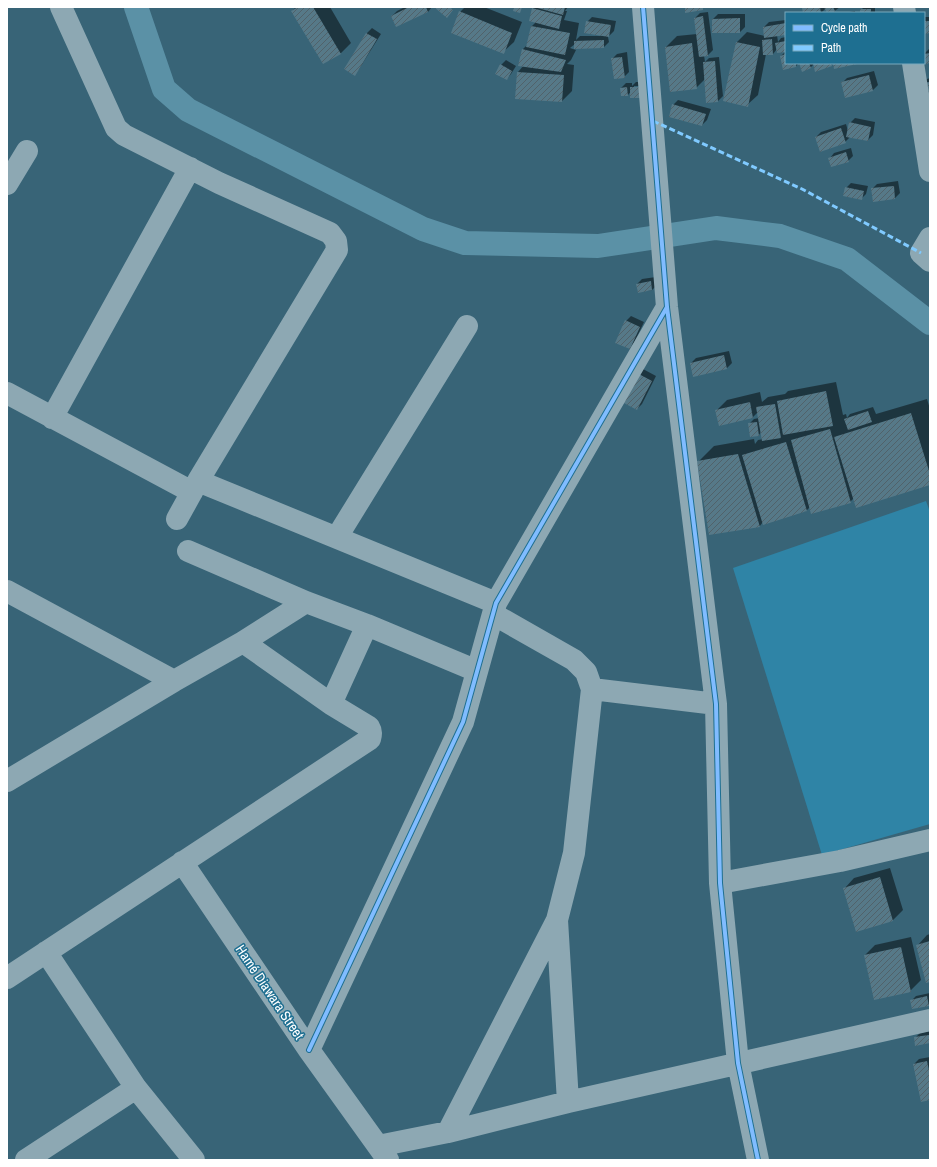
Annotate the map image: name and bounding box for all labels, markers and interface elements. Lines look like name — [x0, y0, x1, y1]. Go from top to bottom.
legend — [785, 12, 925, 64]
text: Cycle path — [821, 20, 868, 36]
text: Path — [821, 40, 841, 56]
street label: Hamé Diawara Street — [232, 941, 308, 1043]

